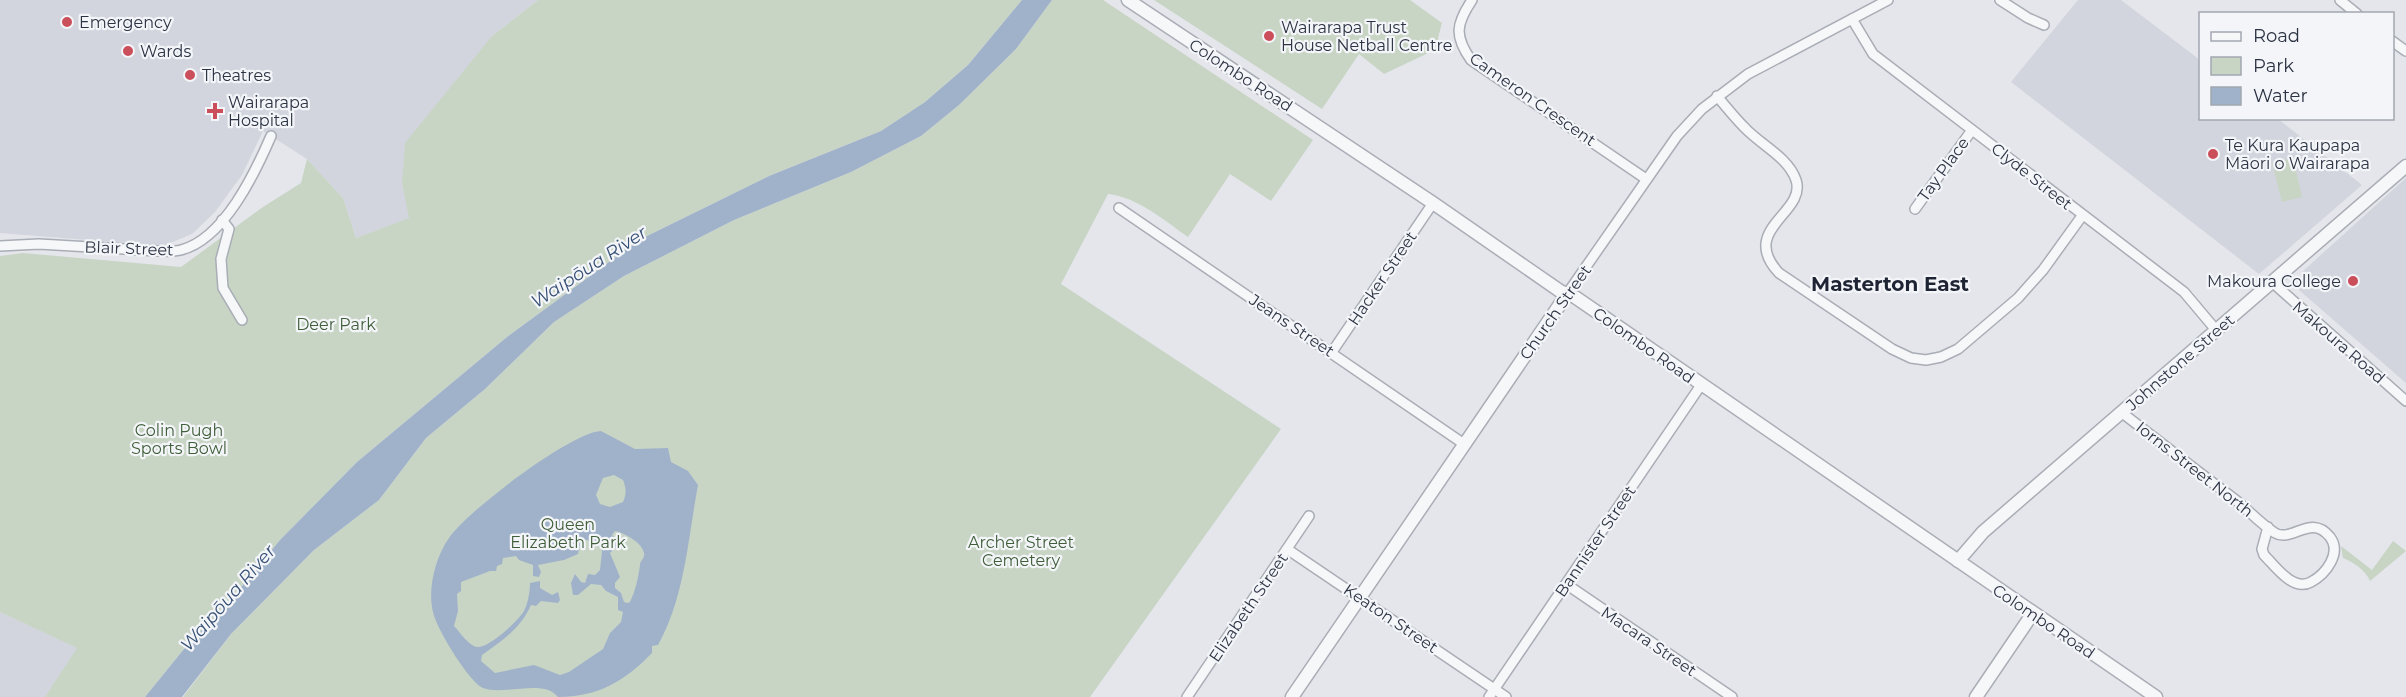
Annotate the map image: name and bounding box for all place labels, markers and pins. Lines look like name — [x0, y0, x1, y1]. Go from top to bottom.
place label: Emergency — [79, 13, 172, 32]
marker: Emergency — [60, 15, 74, 29]
place label: Wairarapa Trust House Netball Centre — [1281, 18, 1453, 55]
marker: Wairarapa Trust House Netball Centre — [1262, 29, 1276, 43]
place label: Wards — [140, 42, 191, 61]
marker: Wards — [121, 44, 135, 58]
place label: Theatres — [202, 66, 271, 85]
marker: Theatres — [183, 68, 197, 82]
place label: Wairarapa Hospital — [228, 93, 309, 130]
marker: Wairarapa Hospital — [206, 102, 224, 120]
place label: Te Kura Kaupapa Māori o Wairarapa — [2225, 136, 2370, 173]
marker: Te Kura Kaupapa Māori o Wairarapa — [2206, 147, 2220, 161]
place label: Makoura College — [2207, 272, 2341, 291]
marker: Makoura College — [2346, 274, 2360, 288]

